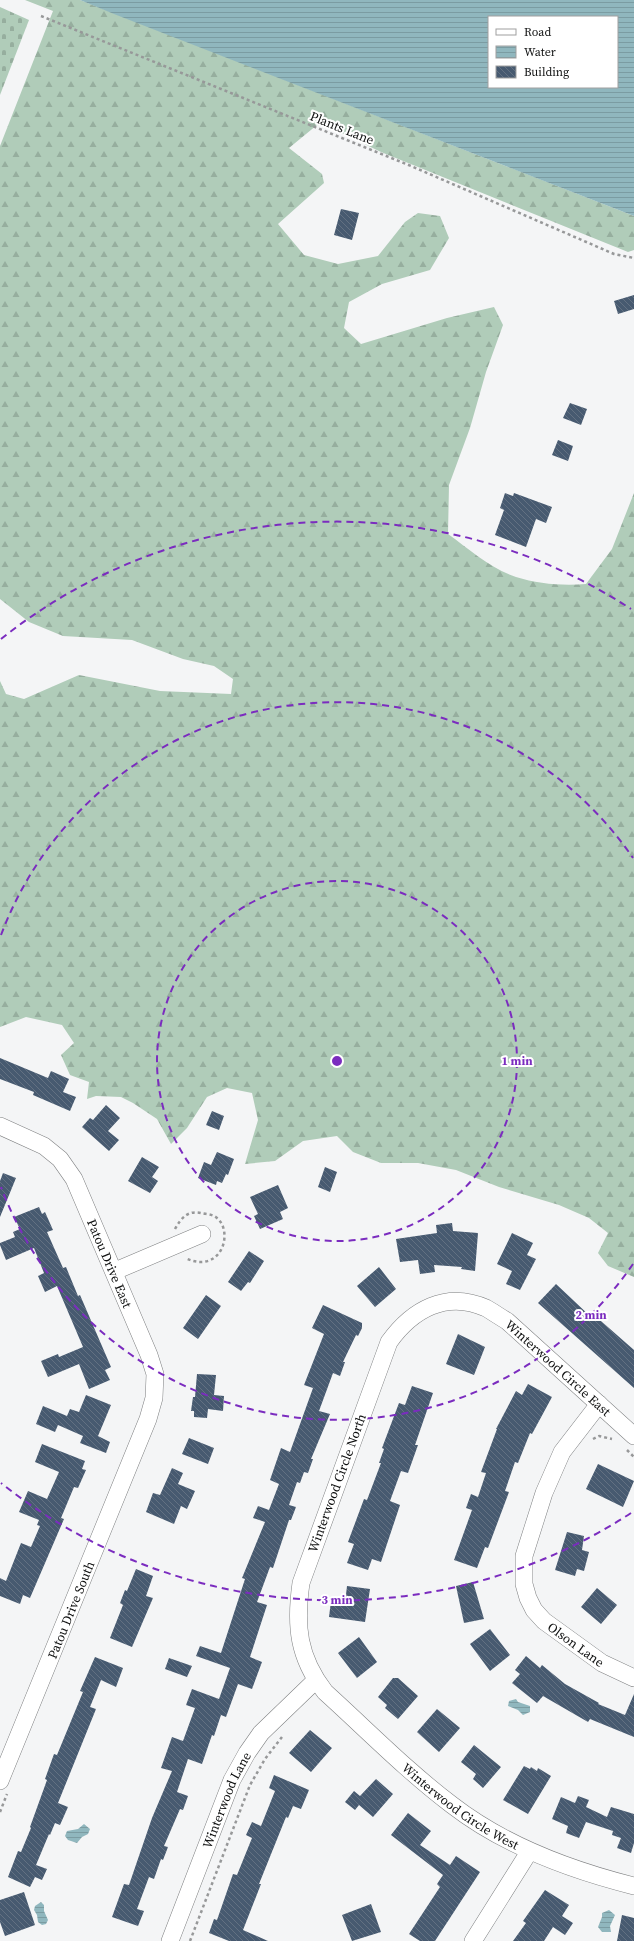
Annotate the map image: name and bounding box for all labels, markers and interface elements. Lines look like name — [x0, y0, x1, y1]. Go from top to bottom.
legend — [488, 16, 618, 88]
text: Road — [524, 24, 551, 40]
text: Water — [524, 44, 556, 60]
text: Building — [524, 64, 569, 80]
street label: Plants Lane — [308, 107, 377, 149]
text: 1 min — [501, 1053, 533, 1069]
centre of rings — [330, 1054, 344, 1068]
street label: Patou Drive East — [83, 1216, 137, 1311]
text: 2 min — [575, 1307, 607, 1323]
street label: Winterwood Circle East — [502, 1316, 615, 1420]
street label: Winterwood Circle North — [304, 1411, 370, 1555]
street label: Patou Drive South — [44, 1559, 98, 1661]
text: 3 min — [321, 1592, 353, 1608]
street label: Olson Lane — [545, 1618, 608, 1671]
street label: Winterwood Lane — [198, 1748, 255, 1851]
street label: Winterwood Circle West — [399, 1759, 523, 1853]

